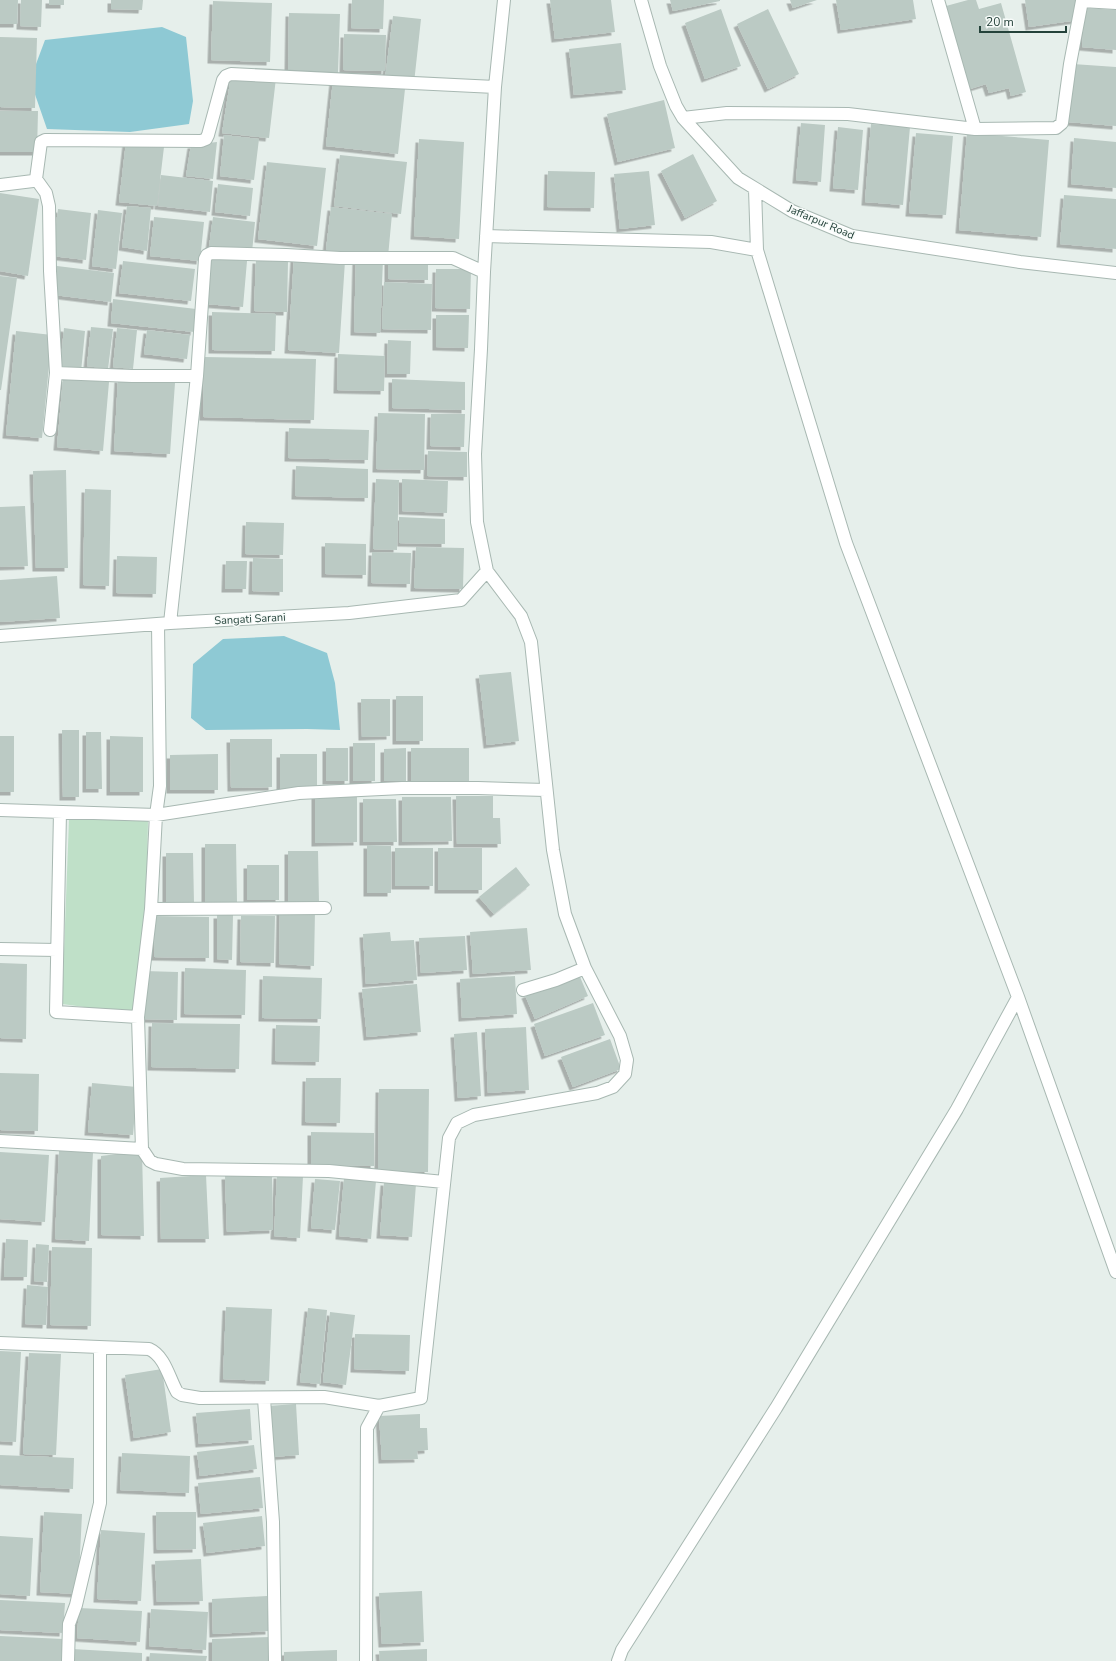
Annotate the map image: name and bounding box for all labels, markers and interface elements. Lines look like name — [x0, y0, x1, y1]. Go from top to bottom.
scale bar — [980, 8, 1066, 34]
text: 20 m — [986, 14, 1014, 30]
street label: Jaffarpur Road — [784, 201, 857, 243]
street label: Sangati Sarani — [214, 610, 286, 628]

